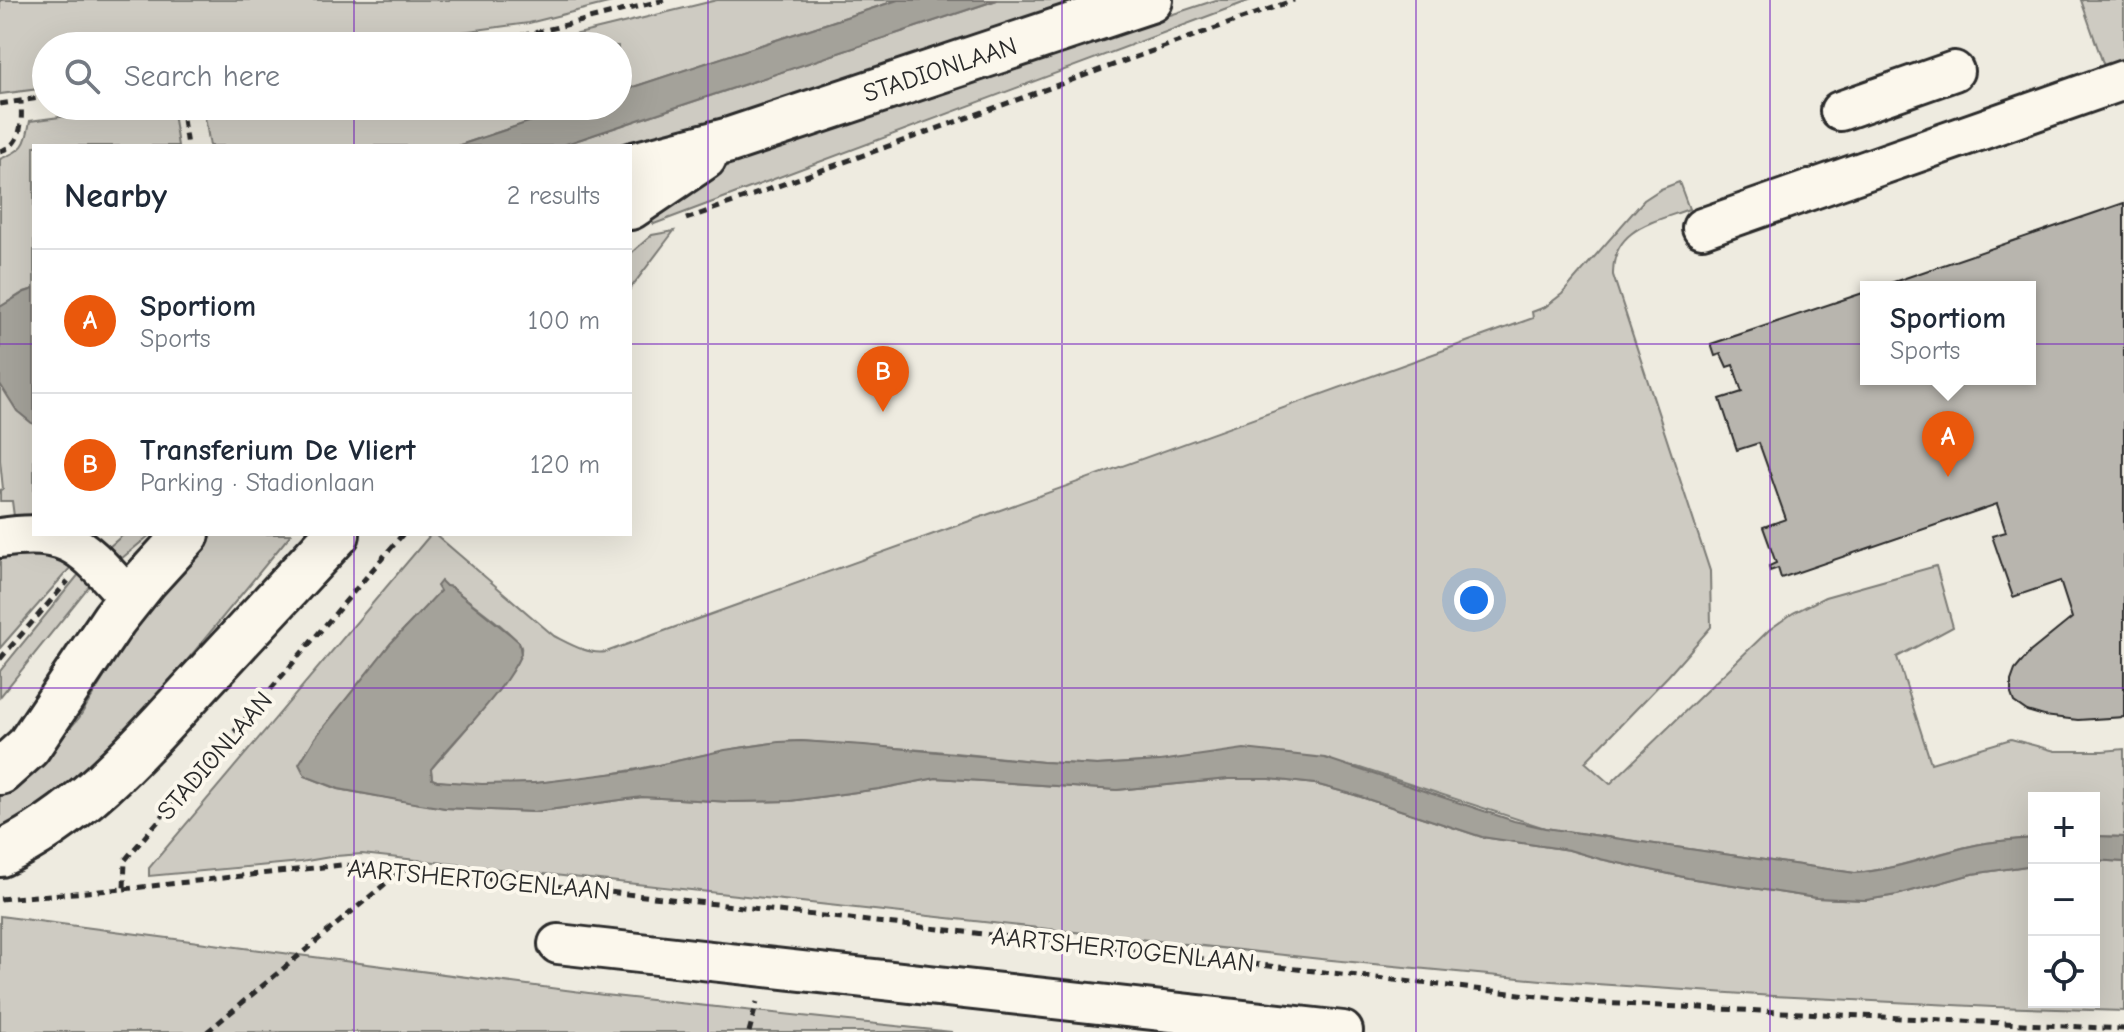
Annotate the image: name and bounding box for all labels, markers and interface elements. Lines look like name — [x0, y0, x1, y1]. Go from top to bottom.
street label: STADIONLAAN — [859, 31, 1021, 109]
search box — [32, 32, 632, 120]
icon: search — [60, 54, 104, 98]
text: Search here — [124, 59, 280, 94]
text: Nearby — [64, 176, 167, 216]
text: 2 results — [507, 181, 600, 211]
popup — [1860, 281, 2036, 385]
text: Sportiom — [140, 289, 256, 324]
text: Sportiom — [1890, 301, 2006, 336]
text: A — [83, 306, 97, 336]
text: 100 m — [528, 306, 600, 336]
text: Sports — [140, 324, 211, 354]
text: Sports — [1890, 336, 1960, 366]
pin: B — [857, 346, 909, 412]
pin: A — [1922, 411, 1974, 477]
text: Transferium De Vliert — [140, 433, 416, 468]
text: B — [82, 450, 98, 480]
text: 120 m — [530, 450, 600, 480]
text: Parking · Stadionlaan — [140, 468, 375, 498]
your location — [1454, 580, 1494, 620]
street label: STADIONLAAN — [151, 686, 279, 826]
map controls — [2028, 792, 2100, 1008]
button: + — [2028, 792, 2100, 864]
street label: AARTSHERTOGENLAAN — [346, 854, 612, 906]
button: − — [2028, 864, 2100, 936]
street label: AARTSHERTOGENLAAN — [990, 921, 1256, 979]
button: locate — [2028, 936, 2100, 1008]

